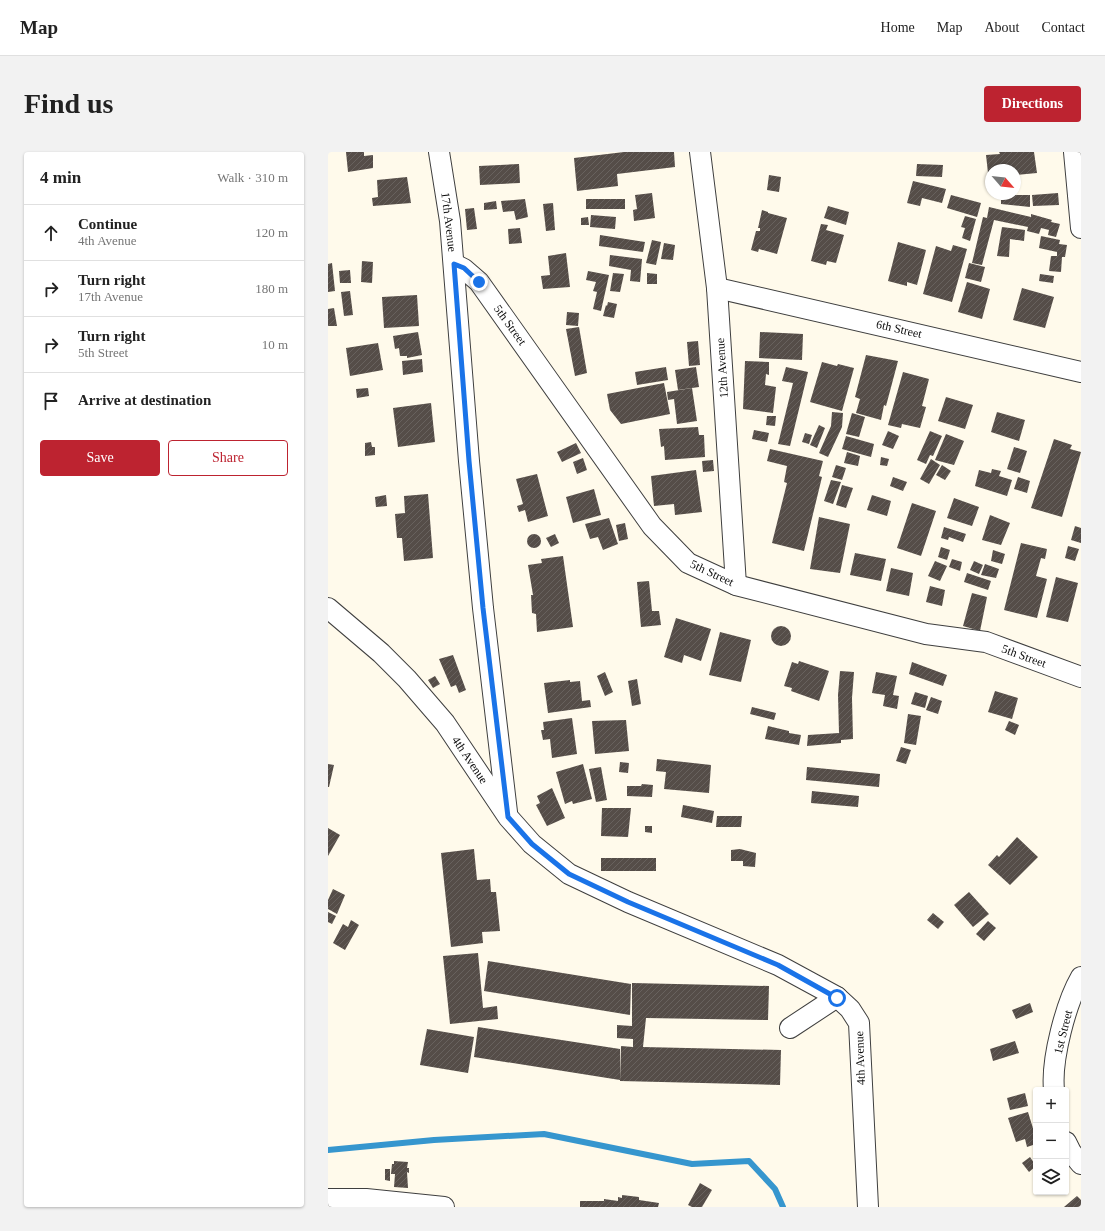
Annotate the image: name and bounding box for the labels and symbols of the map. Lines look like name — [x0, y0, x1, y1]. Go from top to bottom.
north arrow — [985, 164, 1021, 200]
street label: 17th Avenue — [438, 191, 460, 253]
route end — [470, 273, 488, 291]
street label: 5th Street — [491, 302, 530, 348]
street label: 6th Street — [875, 317, 924, 341]
street label: 12th Avenue — [713, 338, 731, 398]
street label: 5th Street — [688, 557, 737, 589]
street label: 5th Street — [1000, 641, 1049, 671]
street label: 4th Avenue — [449, 734, 491, 786]
route start — [828, 989, 846, 1007]
street label: 1st Street — [1051, 1008, 1075, 1056]
street label: 4th Avenue — [852, 1031, 868, 1085]

